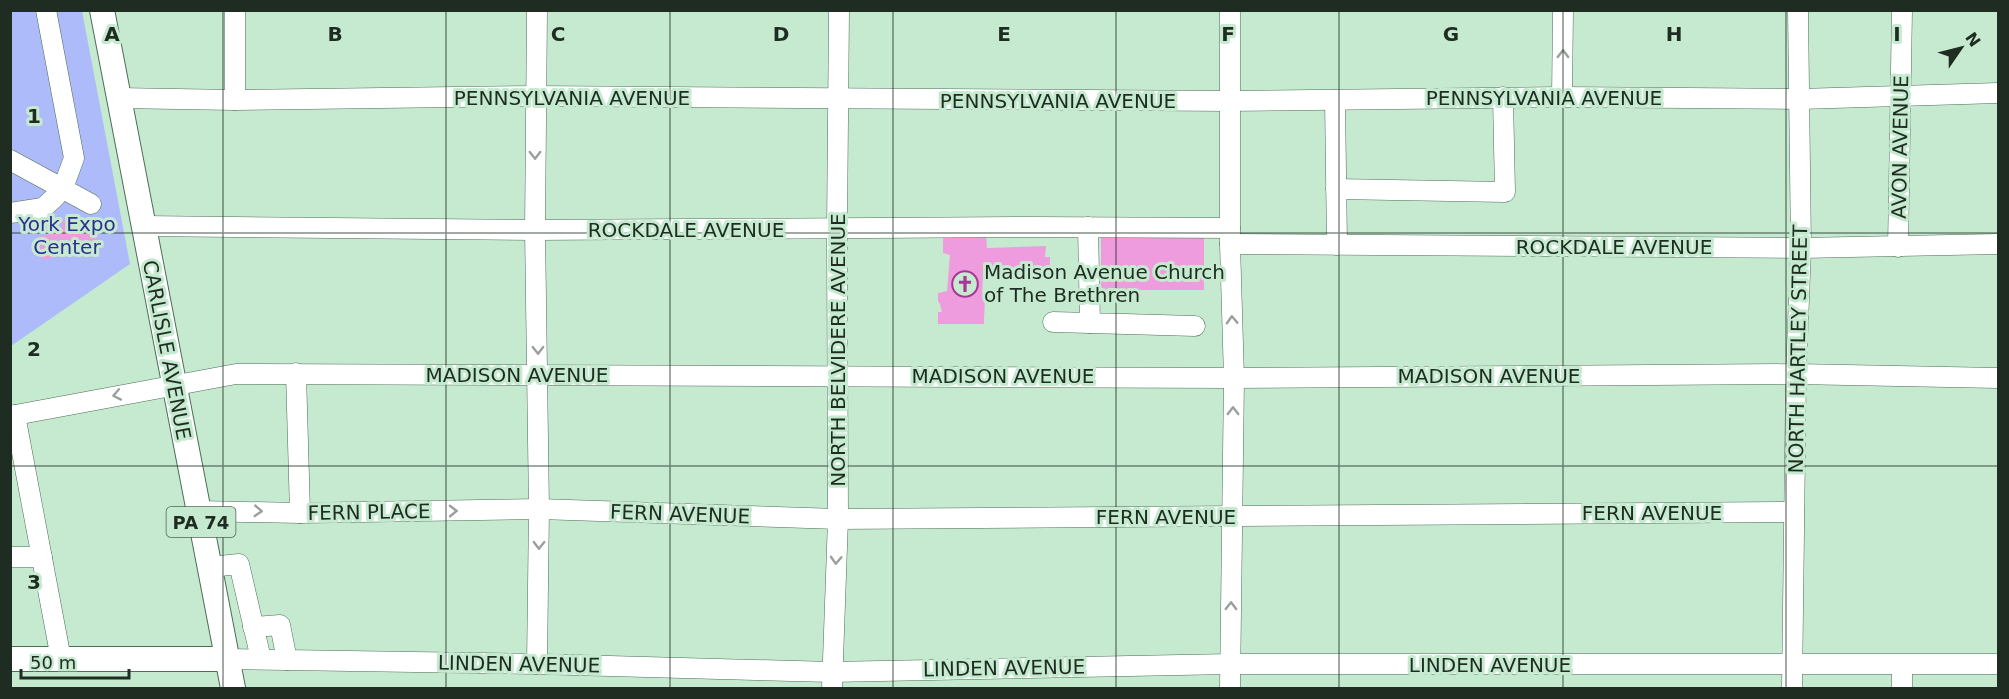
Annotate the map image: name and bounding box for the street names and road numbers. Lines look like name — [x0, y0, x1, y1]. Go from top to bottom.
street label: AVON AVENUE — [1887, 75, 1913, 219]
street label: PENNSYLVANIA AVENUE — [454, 86, 690, 110]
street label: PENNSYLVANIA AVENUE — [1426, 86, 1662, 110]
street label: PENNSYLVANIA AVENUE — [940, 89, 1176, 113]
street label: NORTH BELVIDERE AVENUE — [826, 213, 850, 487]
street label: ROCKDALE AVENUE — [588, 218, 784, 242]
street label: NORTH HARTLEY STREET — [1784, 224, 1812, 474]
street label: ROCKDALE AVENUE — [1516, 235, 1712, 259]
street label: CARLISLE AVENUE — [138, 258, 196, 442]
street label: MADISON AVENUE — [426, 363, 608, 387]
street label: MADISON AVENUE — [912, 364, 1094, 388]
street label: MADISON AVENUE — [1398, 364, 1580, 388]
street label: FERN PLACE — [307, 499, 431, 525]
street label: FERN AVENUE — [609, 500, 751, 528]
street label: FERN AVENUE — [1582, 501, 1722, 525]
street label: FERN AVENUE — [1096, 505, 1236, 529]
road number: PA 74 — [166, 507, 236, 537]
street label: LINDEN AVENUE — [438, 651, 600, 677]
street label: LINDEN AVENUE — [1409, 653, 1571, 677]
street label: LINDEN AVENUE — [923, 655, 1085, 681]

